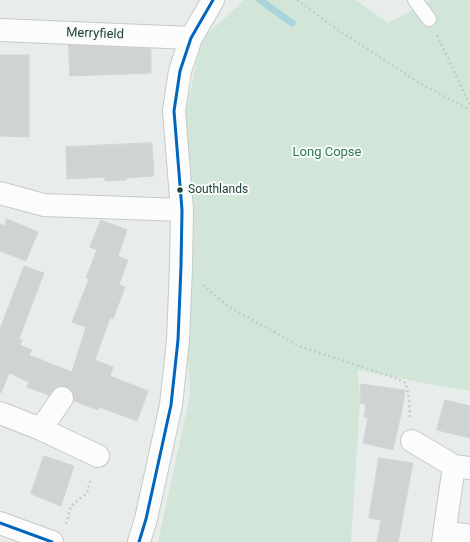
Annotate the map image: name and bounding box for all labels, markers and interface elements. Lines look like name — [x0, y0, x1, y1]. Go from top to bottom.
street label: Merryfield — [66, 25, 124, 43]
park label: Long Copse — [293, 145, 361, 161]
place label: Southlands — [188, 183, 248, 197]
marker: Southlands — [175, 185, 185, 195]

